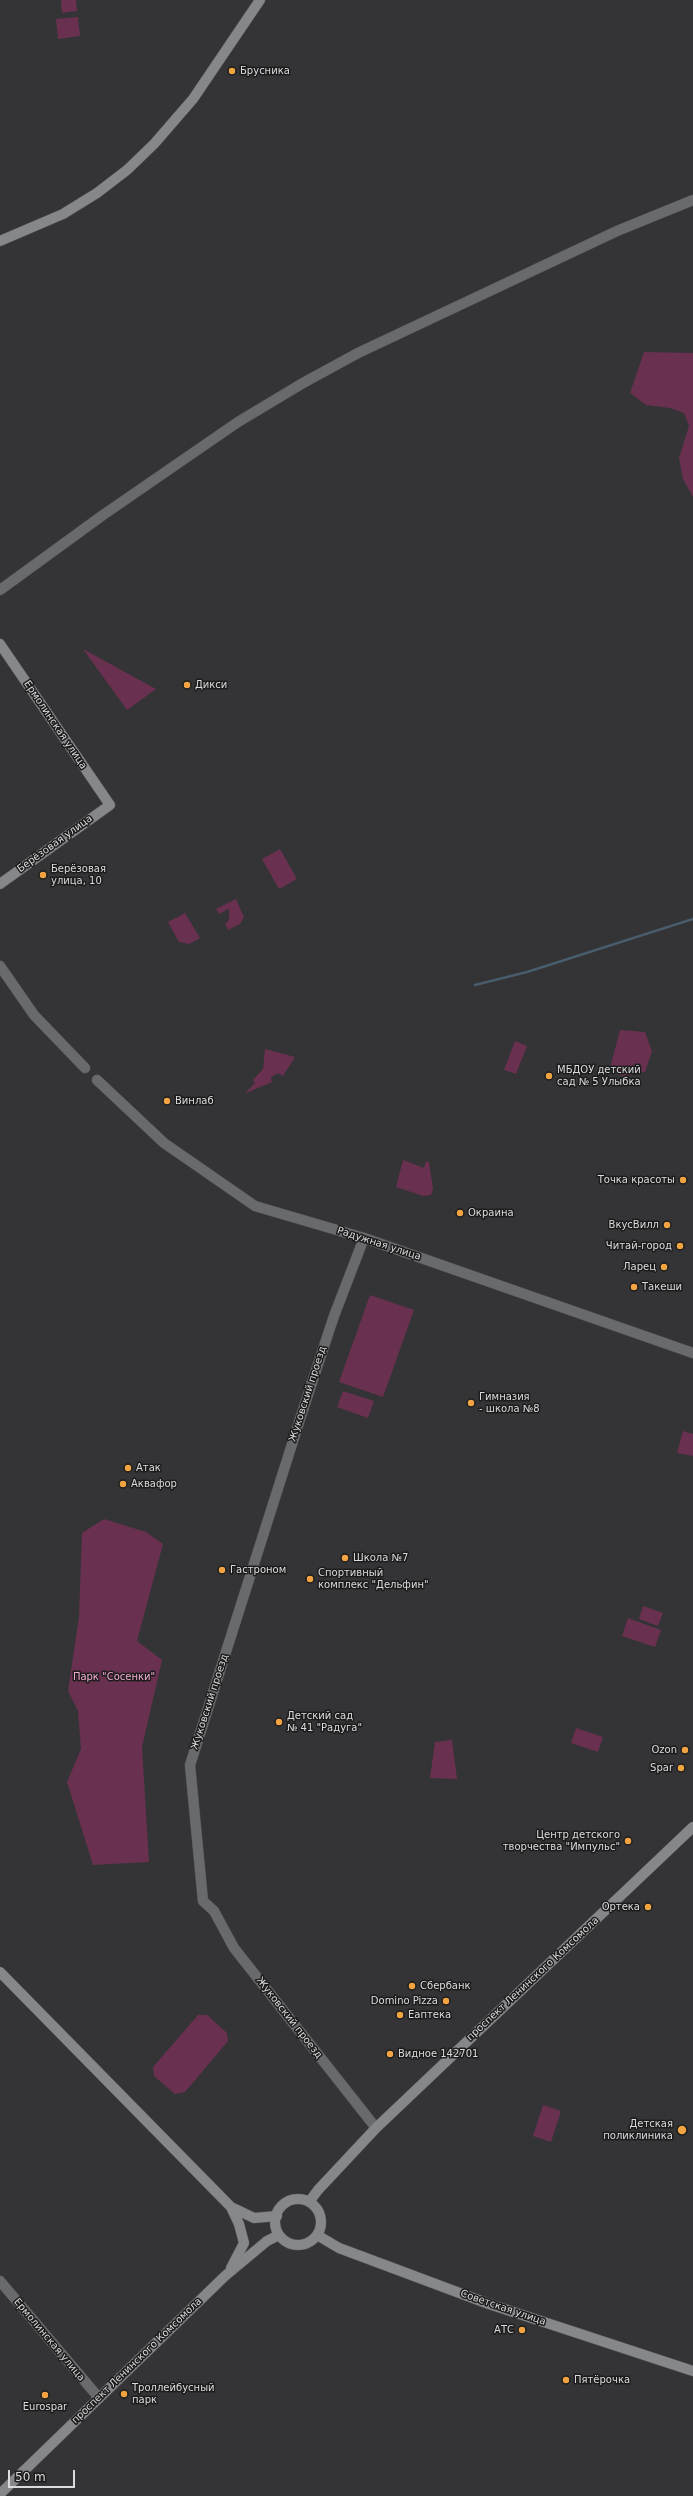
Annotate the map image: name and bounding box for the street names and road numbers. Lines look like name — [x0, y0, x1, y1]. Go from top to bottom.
street label: Ермолинская улица — [21, 678, 89, 772]
street label: Берёзовая улица — [15, 813, 95, 875]
street label: Радужная улица — [335, 1225, 423, 1263]
street label: Жуковский проезд — [287, 1345, 329, 1443]
street label: Жуковский проезд — [189, 1653, 231, 1751]
street label: проспект Ленинского Комсомола — [464, 1915, 602, 2043]
street label: Жуковский проезд — [254, 1975, 324, 2061]
street label: Советская улица — [459, 2288, 547, 2328]
street label: проспект Ленинского Комсомола — [69, 2295, 205, 2427]
street label: Ермолинская улица — [11, 2296, 87, 2384]

